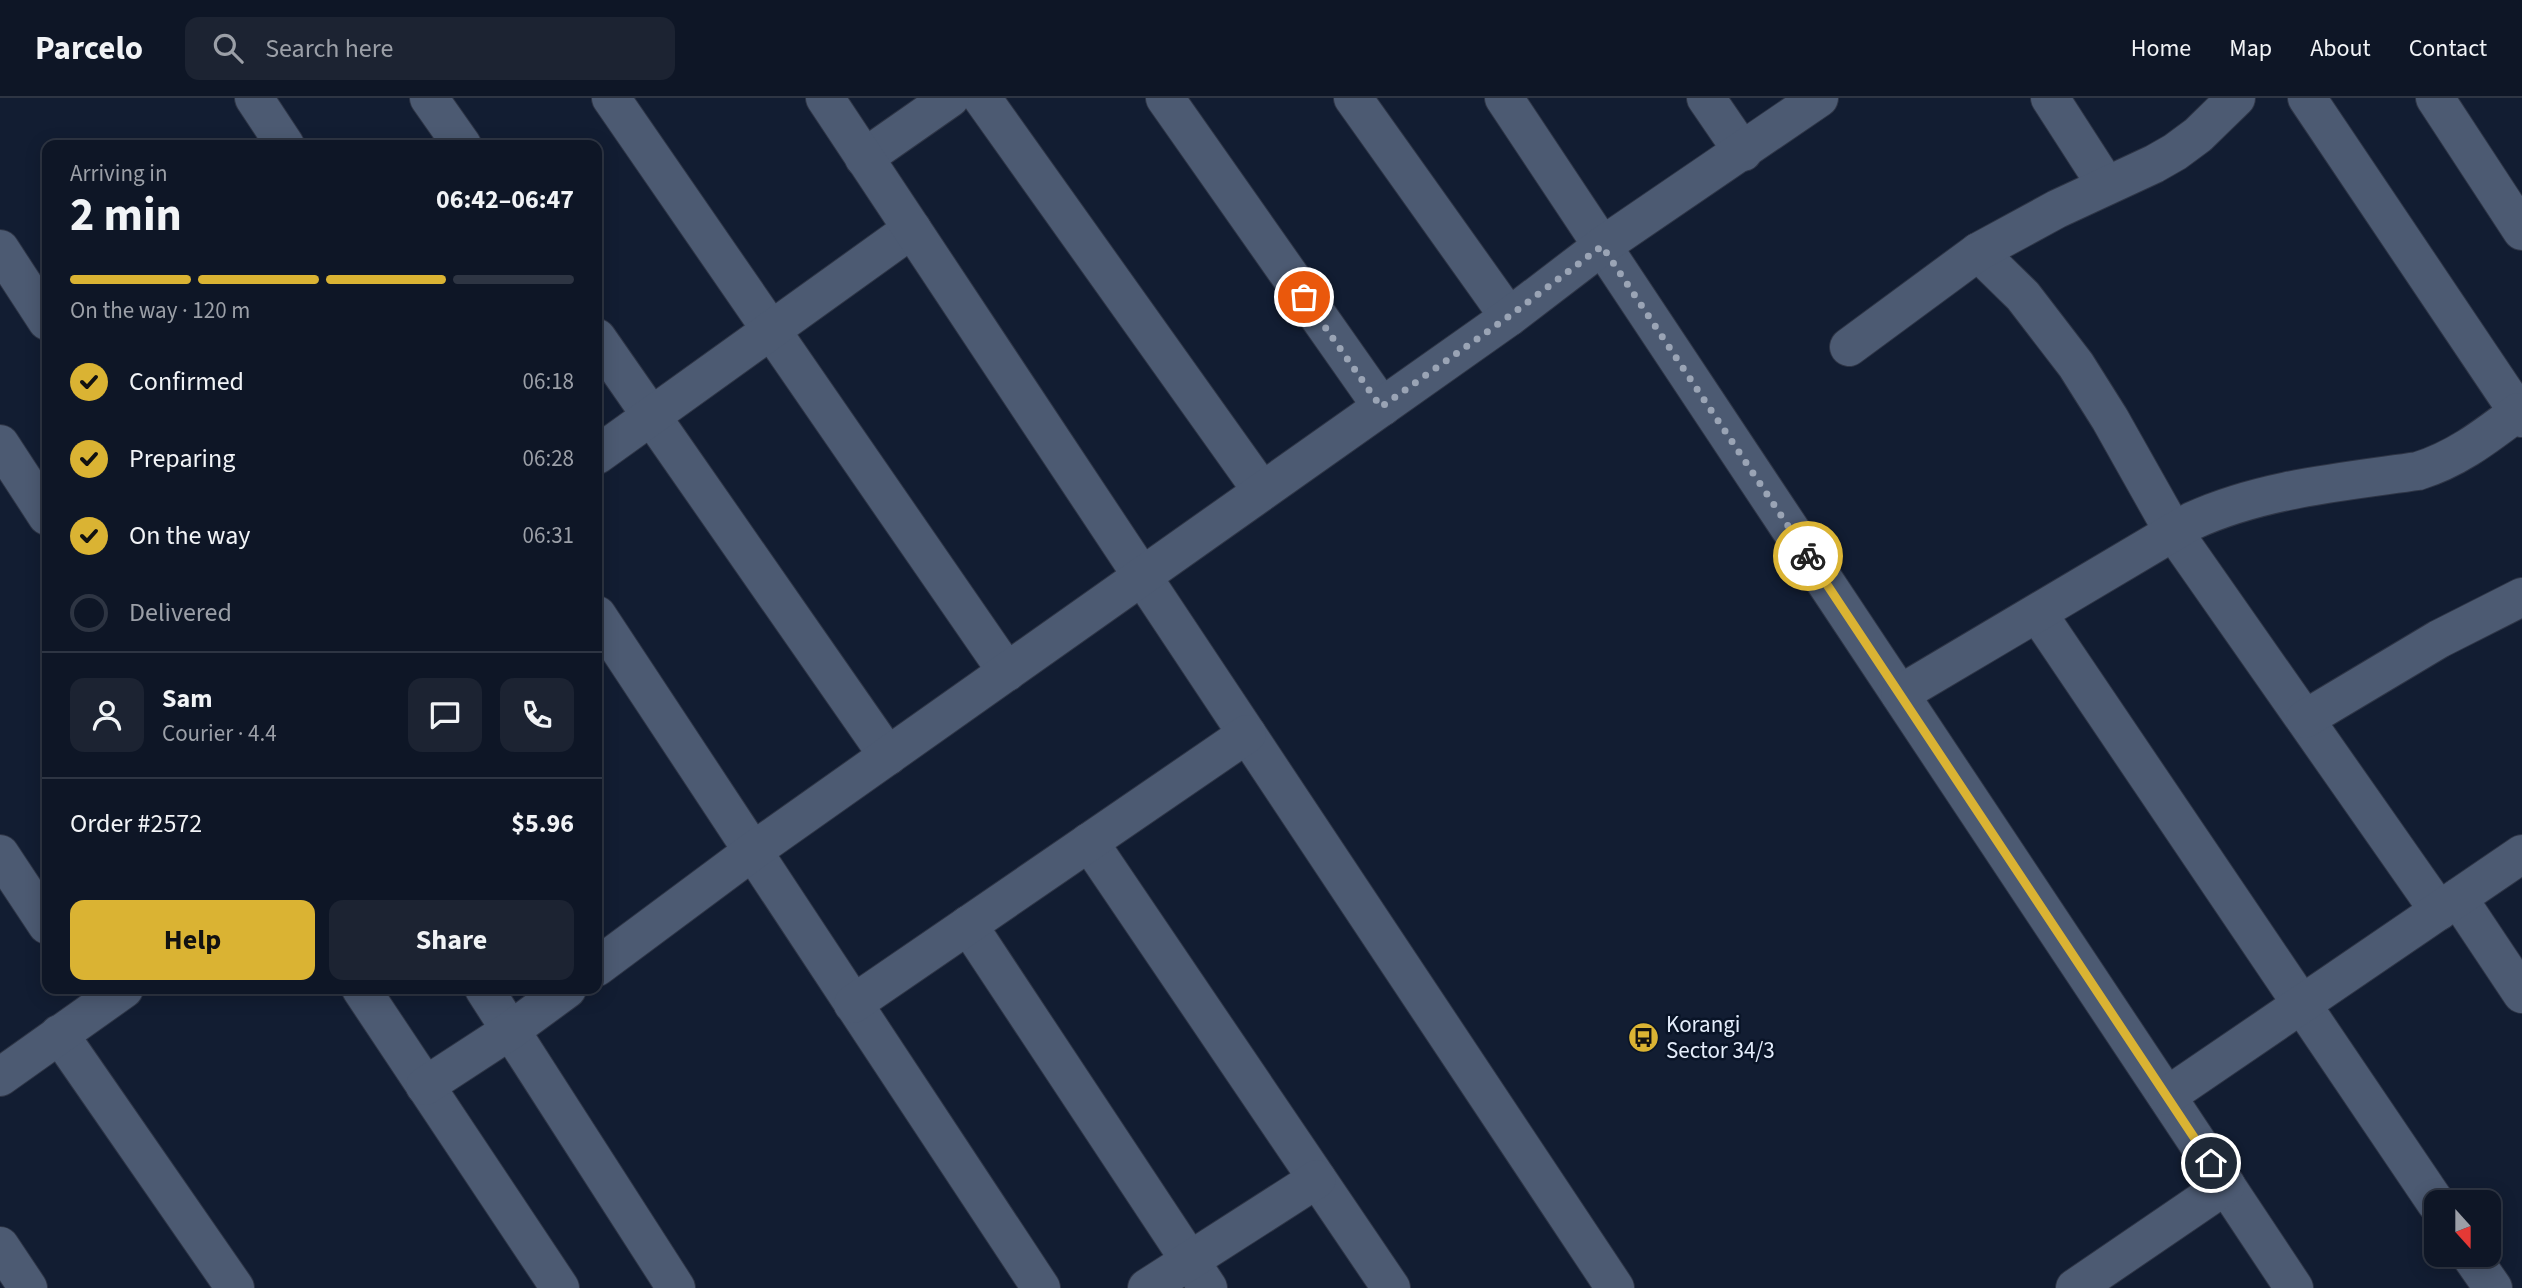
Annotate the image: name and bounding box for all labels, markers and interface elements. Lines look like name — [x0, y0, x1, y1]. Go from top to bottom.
search box — [185, 17, 675, 80]
text: Parcelo — [35, 25, 143, 72]
icon: search — [209, 29, 247, 67]
text: Search here — [265, 30, 393, 67]
text: Home — [2131, 31, 2191, 66]
text: Map — [2229, 31, 2272, 66]
text: About — [2310, 31, 2371, 66]
text: Contact — [2409, 31, 2487, 66]
text: Arriving in — [70, 157, 168, 190]
text: 06:42–06:47 — [436, 181, 574, 218]
text: 2 min — [70, 183, 182, 248]
pin — [1274, 267, 1334, 327]
icon: bag — [1285, 278, 1323, 316]
text: On the way · 120 m — [70, 294, 250, 327]
icon: check — [70, 363, 108, 401]
text: Confirmed — [129, 363, 244, 400]
text: 06:18 — [523, 365, 574, 398]
icon: check — [70, 440, 108, 478]
text: Preparing — [129, 440, 235, 477]
text: 06:28 — [523, 442, 574, 475]
icon: check — [70, 517, 108, 555]
text: On the way — [129, 517, 250, 554]
text: 06:31 — [523, 519, 574, 552]
courier — [1773, 521, 1843, 591]
icon: bike — [1789, 537, 1827, 575]
text: Delivered — [129, 594, 232, 631]
button: person — [70, 678, 144, 752]
button: chat — [408, 678, 482, 752]
button: phone — [500, 678, 574, 752]
text: Sam — [162, 680, 212, 717]
text: Courier · 4.4 — [162, 717, 277, 750]
text: Order #2572 — [70, 805, 202, 842]
text: $5.96 — [511, 805, 574, 842]
button: Help — [70, 900, 315, 980]
button: Share — [329, 900, 574, 980]
place label: Korangi Sector 34/3 — [1666, 1008, 1775, 1067]
bus stop icon: Korangi Sector 34/3 — [1626, 1020, 1660, 1054]
pin — [2181, 1133, 2241, 1193]
icon: home — [2192, 1144, 2230, 1182]
north arrow — [2424, 1190, 2501, 1267]
map controls — [2424, 1190, 2501, 1267]

